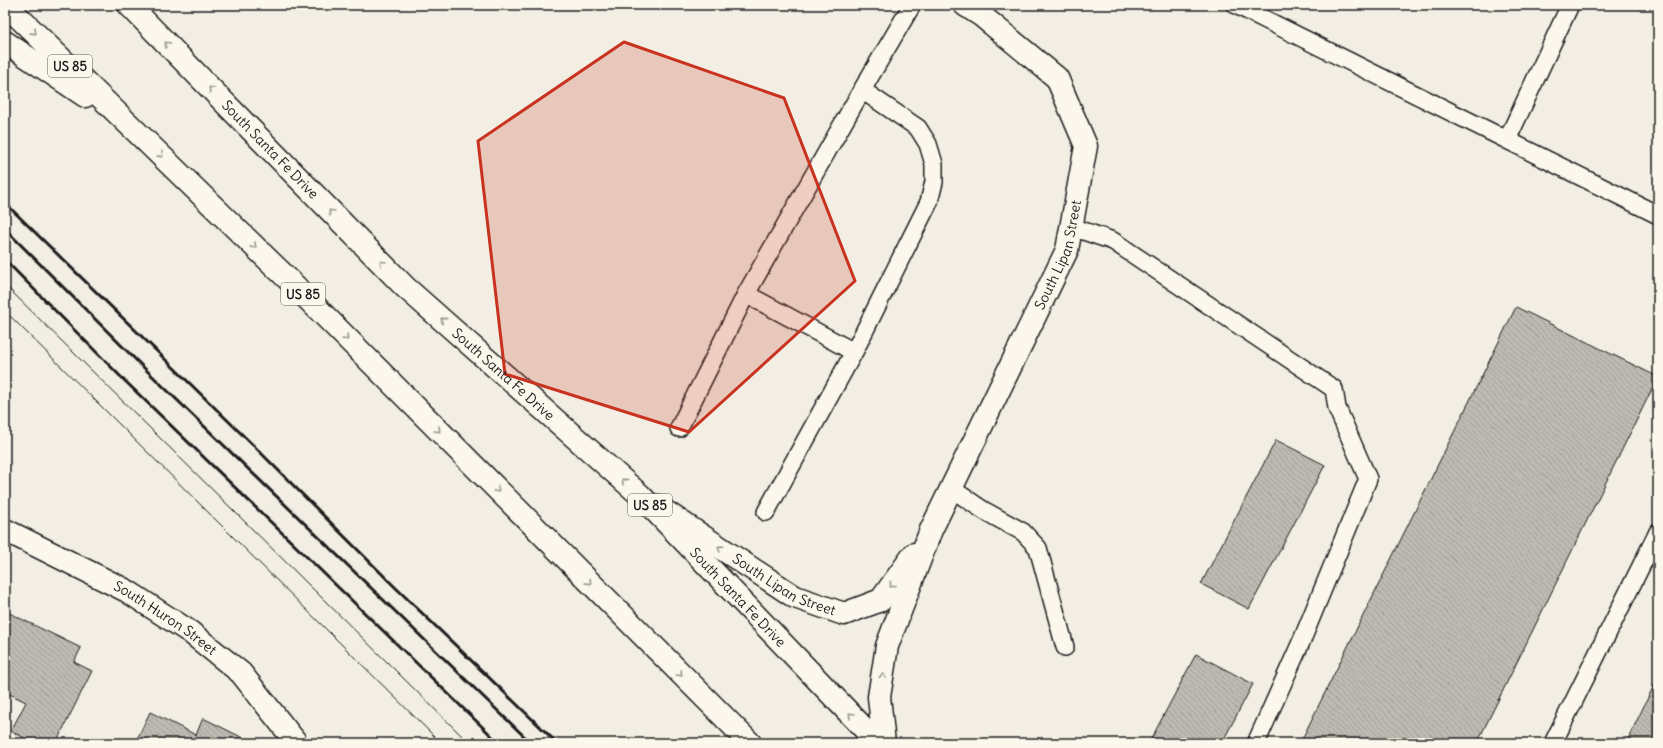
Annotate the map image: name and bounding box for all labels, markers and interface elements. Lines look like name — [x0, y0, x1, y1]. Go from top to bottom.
one-way arrow — [29, 27, 37, 35]
one-way arrow — [165, 41, 172, 49]
road number: US 85 — [48, 55, 92, 77]
one-way arrow — [208, 86, 216, 94]
street label: South Santa Fe Drive — [218, 96, 323, 202]
one-way arrow — [156, 150, 164, 158]
street label: South Lipan Street — [1030, 198, 1085, 312]
one-way arrow — [328, 209, 336, 217]
one-way arrow — [249, 241, 257, 249]
one-way arrow — [379, 260, 387, 268]
road number: US 85 — [281, 283, 325, 305]
one-way arrow — [440, 318, 447, 325]
street label: South Santa Fe Drive — [448, 324, 558, 424]
one-way arrow — [341, 333, 349, 341]
one-way arrow — [433, 425, 441, 433]
one-way arrow — [621, 478, 629, 485]
one-way arrow — [492, 485, 500, 493]
road number: US 85 — [628, 494, 672, 516]
street label: South Santa Fe Drive — [686, 544, 790, 651]
one-way arrow — [718, 546, 725, 553]
street label: South Lipan Street — [729, 549, 838, 620]
street label: South Huron Street — [111, 577, 221, 659]
one-way arrow — [584, 577, 592, 585]
one-way arrow — [890, 580, 897, 587]
one-way arrow — [676, 669, 683, 677]
one-way arrow — [878, 673, 887, 680]
one-way arrow — [848, 712, 856, 720]

